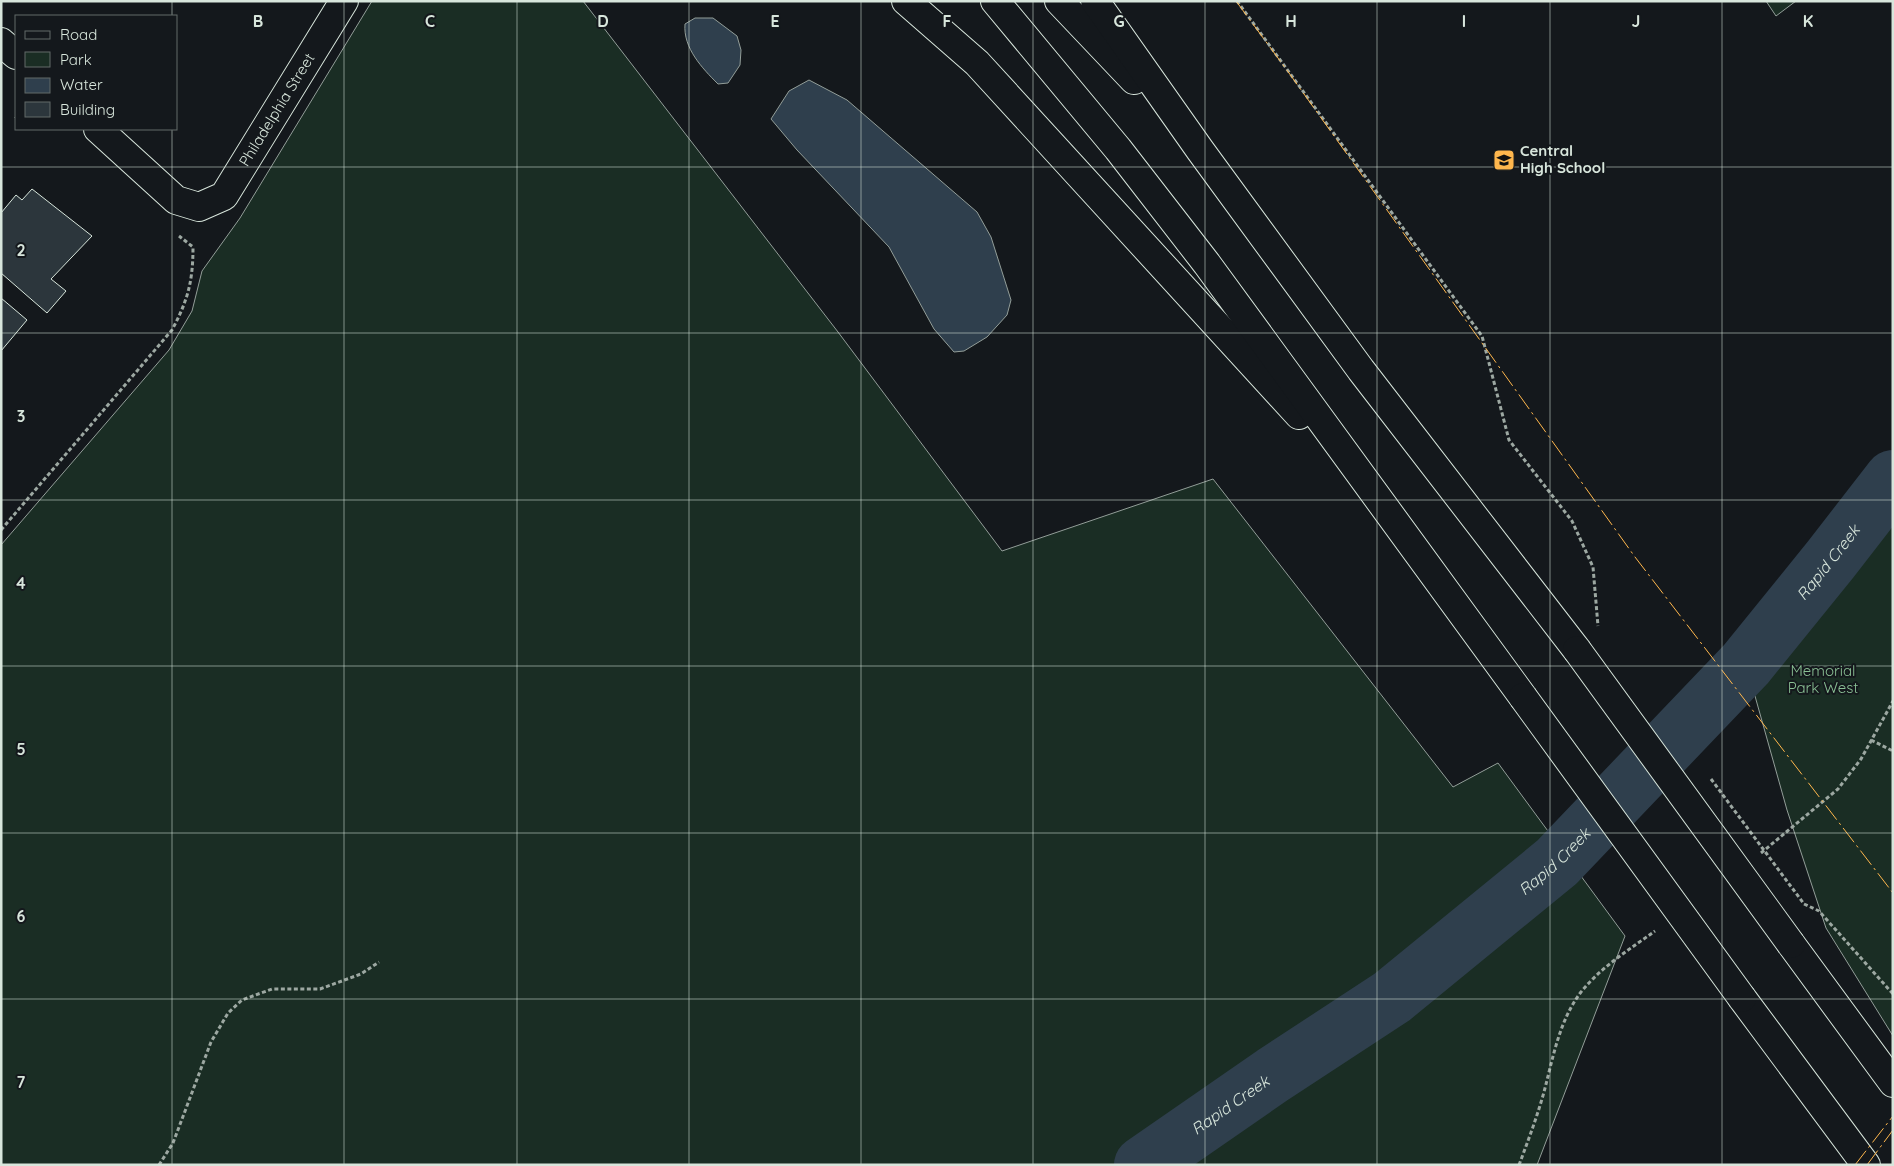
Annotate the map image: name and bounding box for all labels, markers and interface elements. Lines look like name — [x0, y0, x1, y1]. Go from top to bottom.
text: B — [253, 11, 263, 31]
text: C — [425, 11, 435, 31]
text: D — [597, 11, 609, 31]
text: E — [770, 11, 780, 31]
text: F — [943, 11, 952, 31]
text: G — [1113, 11, 1125, 31]
text: H — [1285, 11, 1297, 31]
text: I — [1462, 11, 1466, 31]
text: J — [1632, 11, 1640, 31]
text: K — [1803, 11, 1813, 31]
legend — [15, 15, 178, 130]
text: Road — [60, 25, 97, 44]
text: Park — [60, 50, 92, 69]
street label: Philadelphia Street — [235, 50, 319, 170]
text: Water — [60, 75, 103, 94]
text: Building — [60, 100, 115, 119]
place label: Central High School — [1520, 141, 1605, 177]
school or university icon: Central High School — [1492, 148, 1516, 172]
text: 2 — [16, 240, 26, 260]
text: 3 — [17, 406, 25, 426]
water label: Rapid Creek — [1792, 519, 1865, 604]
text: 4 — [16, 573, 26, 593]
park label: Memorial Park West — [1788, 661, 1858, 697]
text: 5 — [16, 739, 26, 759]
water label: Rapid Creek — [1514, 822, 1595, 899]
text: 6 — [17, 906, 26, 926]
water label: Rapid Creek — [1187, 1070, 1274, 1139]
text: 7 — [17, 1072, 26, 1092]

